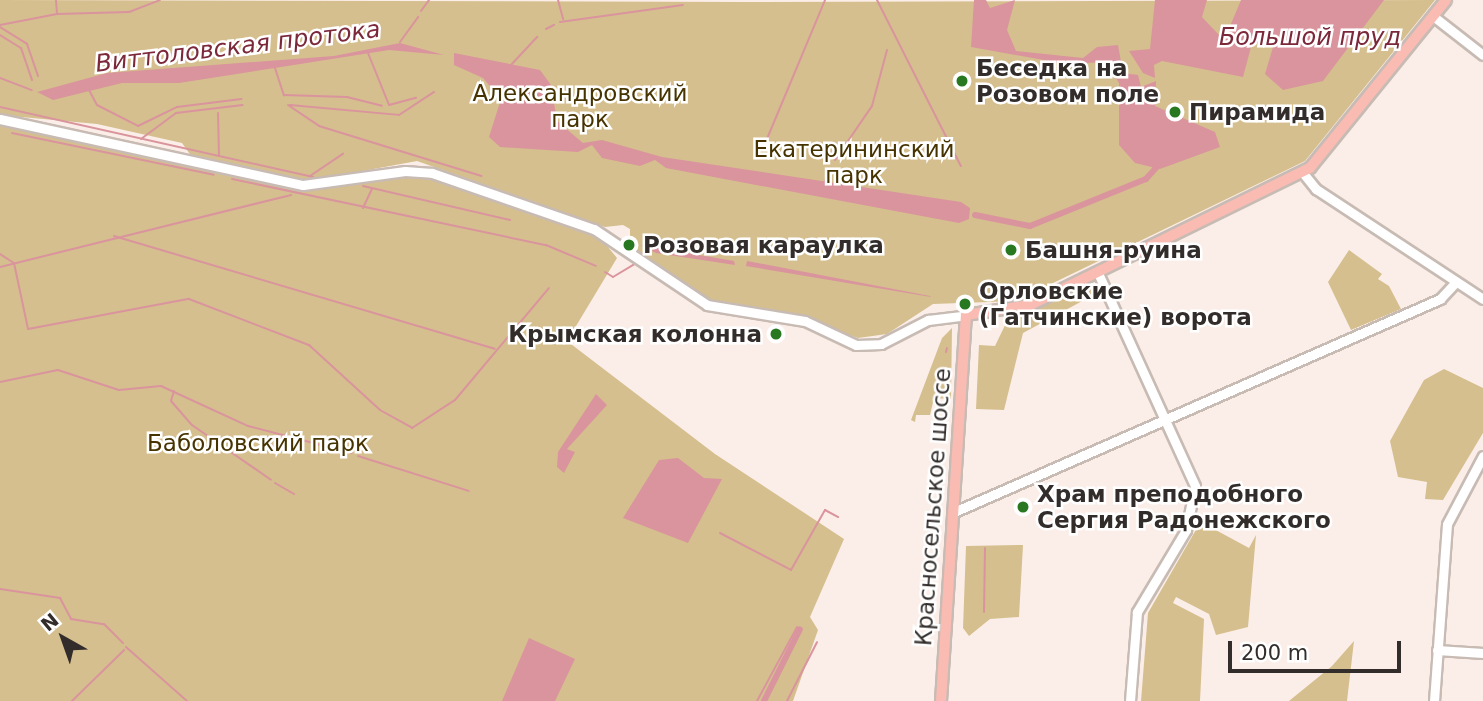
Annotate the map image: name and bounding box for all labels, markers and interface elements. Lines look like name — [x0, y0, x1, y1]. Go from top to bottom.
water label: Виттоловская протока — [94, 15, 382, 79]
water label: Большой пруд — [1219, 24, 1401, 52]
place label: Беседка на Розовом поле — [976, 54, 1159, 108]
marker: Беседка на Розовом поле — [954, 73, 970, 89]
park label: Александровский парк — [473, 79, 687, 133]
place label: Пирамида — [1189, 98, 1325, 126]
marker: Пирамида — [1167, 104, 1183, 120]
park label: Екатерининский парк — [753, 135, 955, 189]
place label: Розовая караулка — [643, 231, 884, 259]
place label: Башня-руина — [1025, 236, 1202, 264]
marker: Розовая караулка — [621, 237, 637, 253]
marker: Башня-руина — [1003, 242, 1019, 258]
place label: Орловские (Гатчинские) ворота — [979, 277, 1252, 331]
marker: Орловские (Гатчинские) ворота — [957, 296, 973, 312]
place label: Крымская колонна — [508, 320, 762, 348]
marker: Крымская колонна — [768, 326, 784, 342]
street label: Красносельское шоссе — [910, 367, 956, 647]
park label: Баболовский парк — [147, 429, 369, 457]
place label: Храм преподобного Сергия Радонежского — [1037, 480, 1331, 534]
marker: Храм преподобного Сергия Радонежского — [1015, 499, 1031, 515]
north arrow — [28, 603, 98, 673]
text: N — [36, 608, 63, 635]
scale bar — [1231, 628, 1404, 672]
text: 200 m — [1241, 641, 1308, 665]

